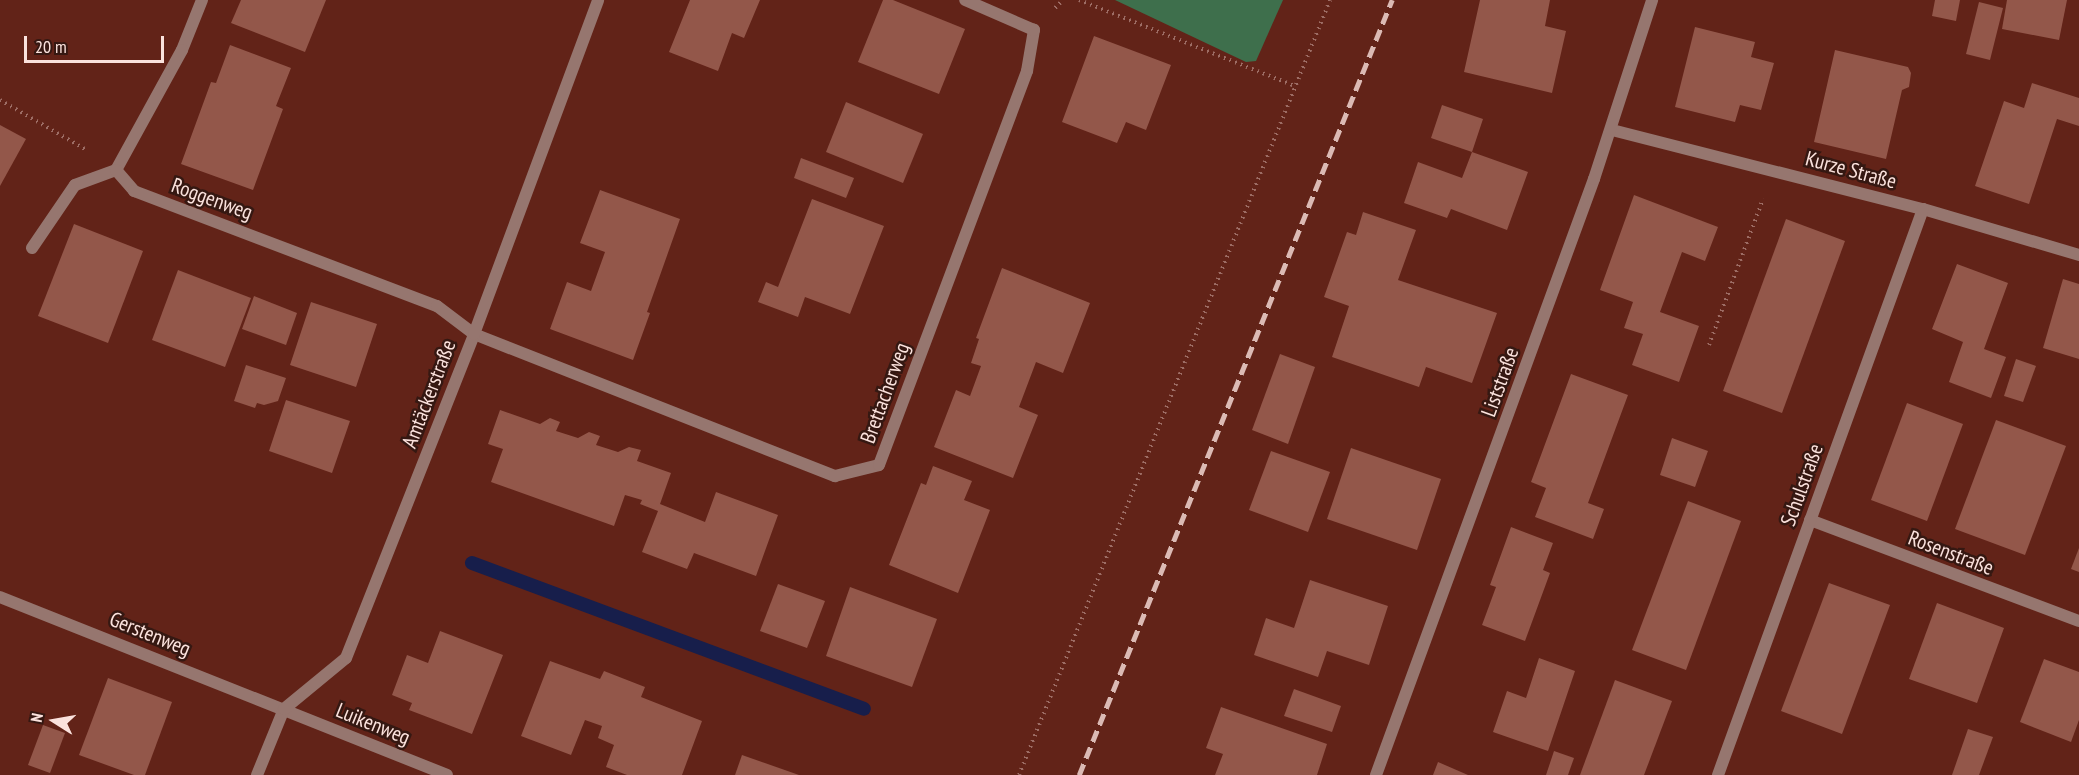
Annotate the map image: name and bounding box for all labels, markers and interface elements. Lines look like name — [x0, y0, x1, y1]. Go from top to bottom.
scale bar — [27, 24, 166, 62]
text: 20 m — [35, 35, 67, 58]
street label: Kurze Straße — [1803, 146, 1899, 194]
street label: Roggenweg — [168, 173, 256, 225]
street label: Amtäckerstraße — [397, 336, 461, 452]
street label: Brettacherweg — [855, 339, 915, 447]
street label: Liststraße — [1476, 344, 1524, 420]
street label: Schulstraße — [1776, 440, 1828, 530]
street label: Rosenstraße — [1905, 525, 1997, 581]
street label: Gerstenweg — [106, 606, 194, 662]
north arrow — [24, 691, 84, 751]
street label: Luikenweg — [332, 698, 414, 750]
text: N — [26, 711, 47, 724]

